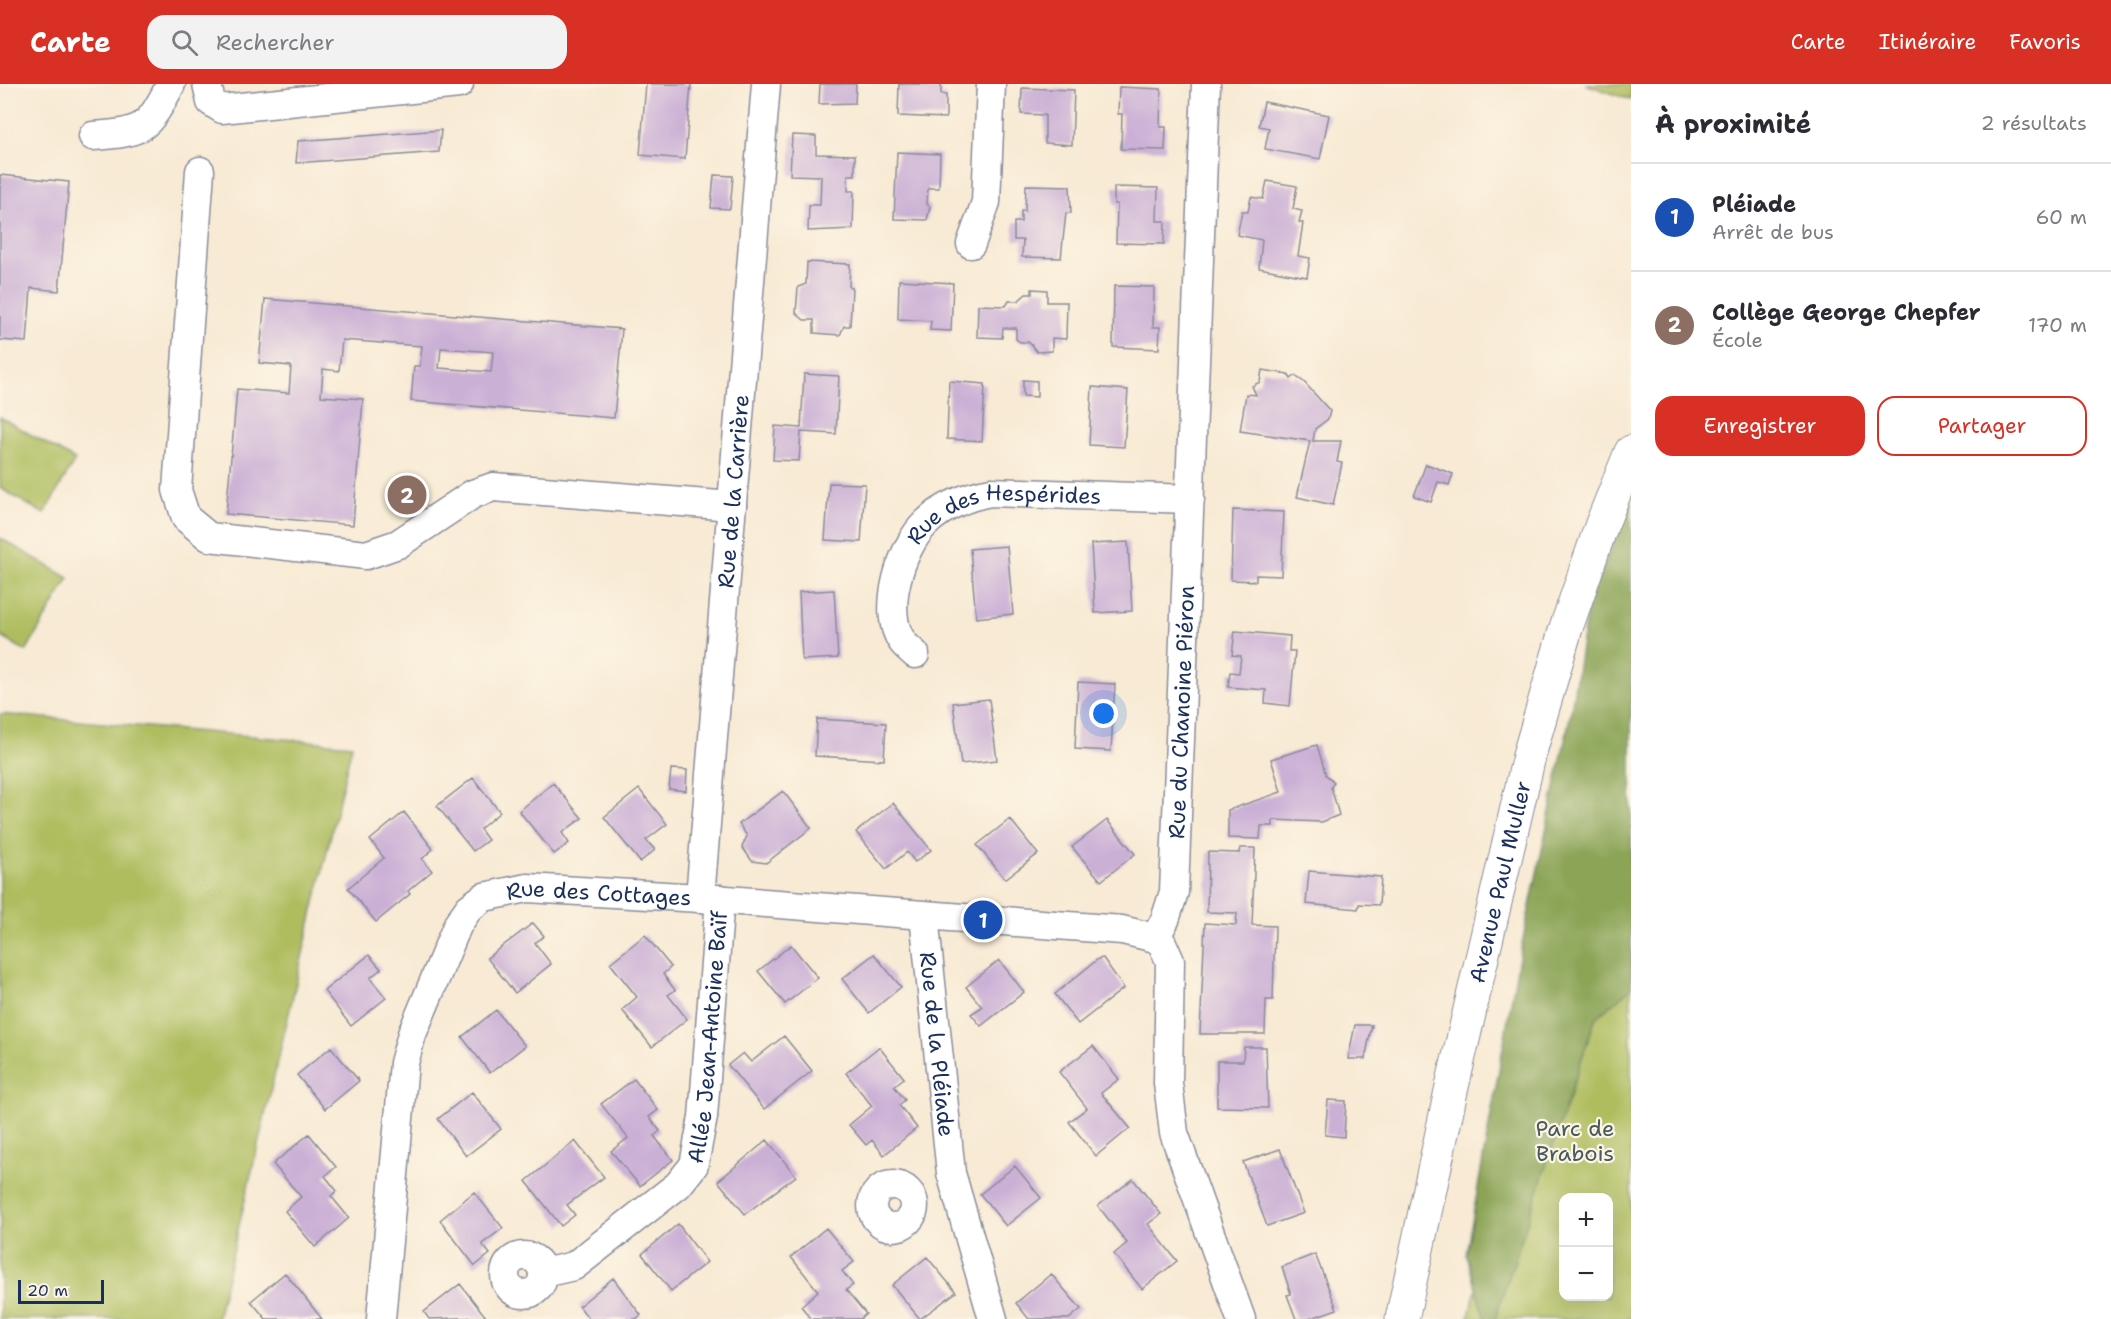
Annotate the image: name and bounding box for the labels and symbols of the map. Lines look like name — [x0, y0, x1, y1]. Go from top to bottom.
street label: Rue de la Carrière — [711, 393, 755, 589]
pin: 2 — [388, 472, 426, 518]
street label: Rue des Hespérides — [900, 477, 1102, 550]
street label: Rue du Chanoine Piéron — [1162, 585, 1201, 839]
your location — [1089, 699, 1118, 728]
street label: Avenue Paul Muller — [1462, 778, 1537, 986]
street label: Rue des Cottages — [503, 873, 692, 912]
pin: 1 — [964, 898, 1002, 942]
street label: Allée Jean-Antoine Baïf — [680, 909, 734, 1166]
street label: Rue de la Pléiade — [913, 950, 962, 1138]
park label: Parc de Brabois — [1536, 1114, 1614, 1168]
scale bar — [18, 1277, 104, 1304]

